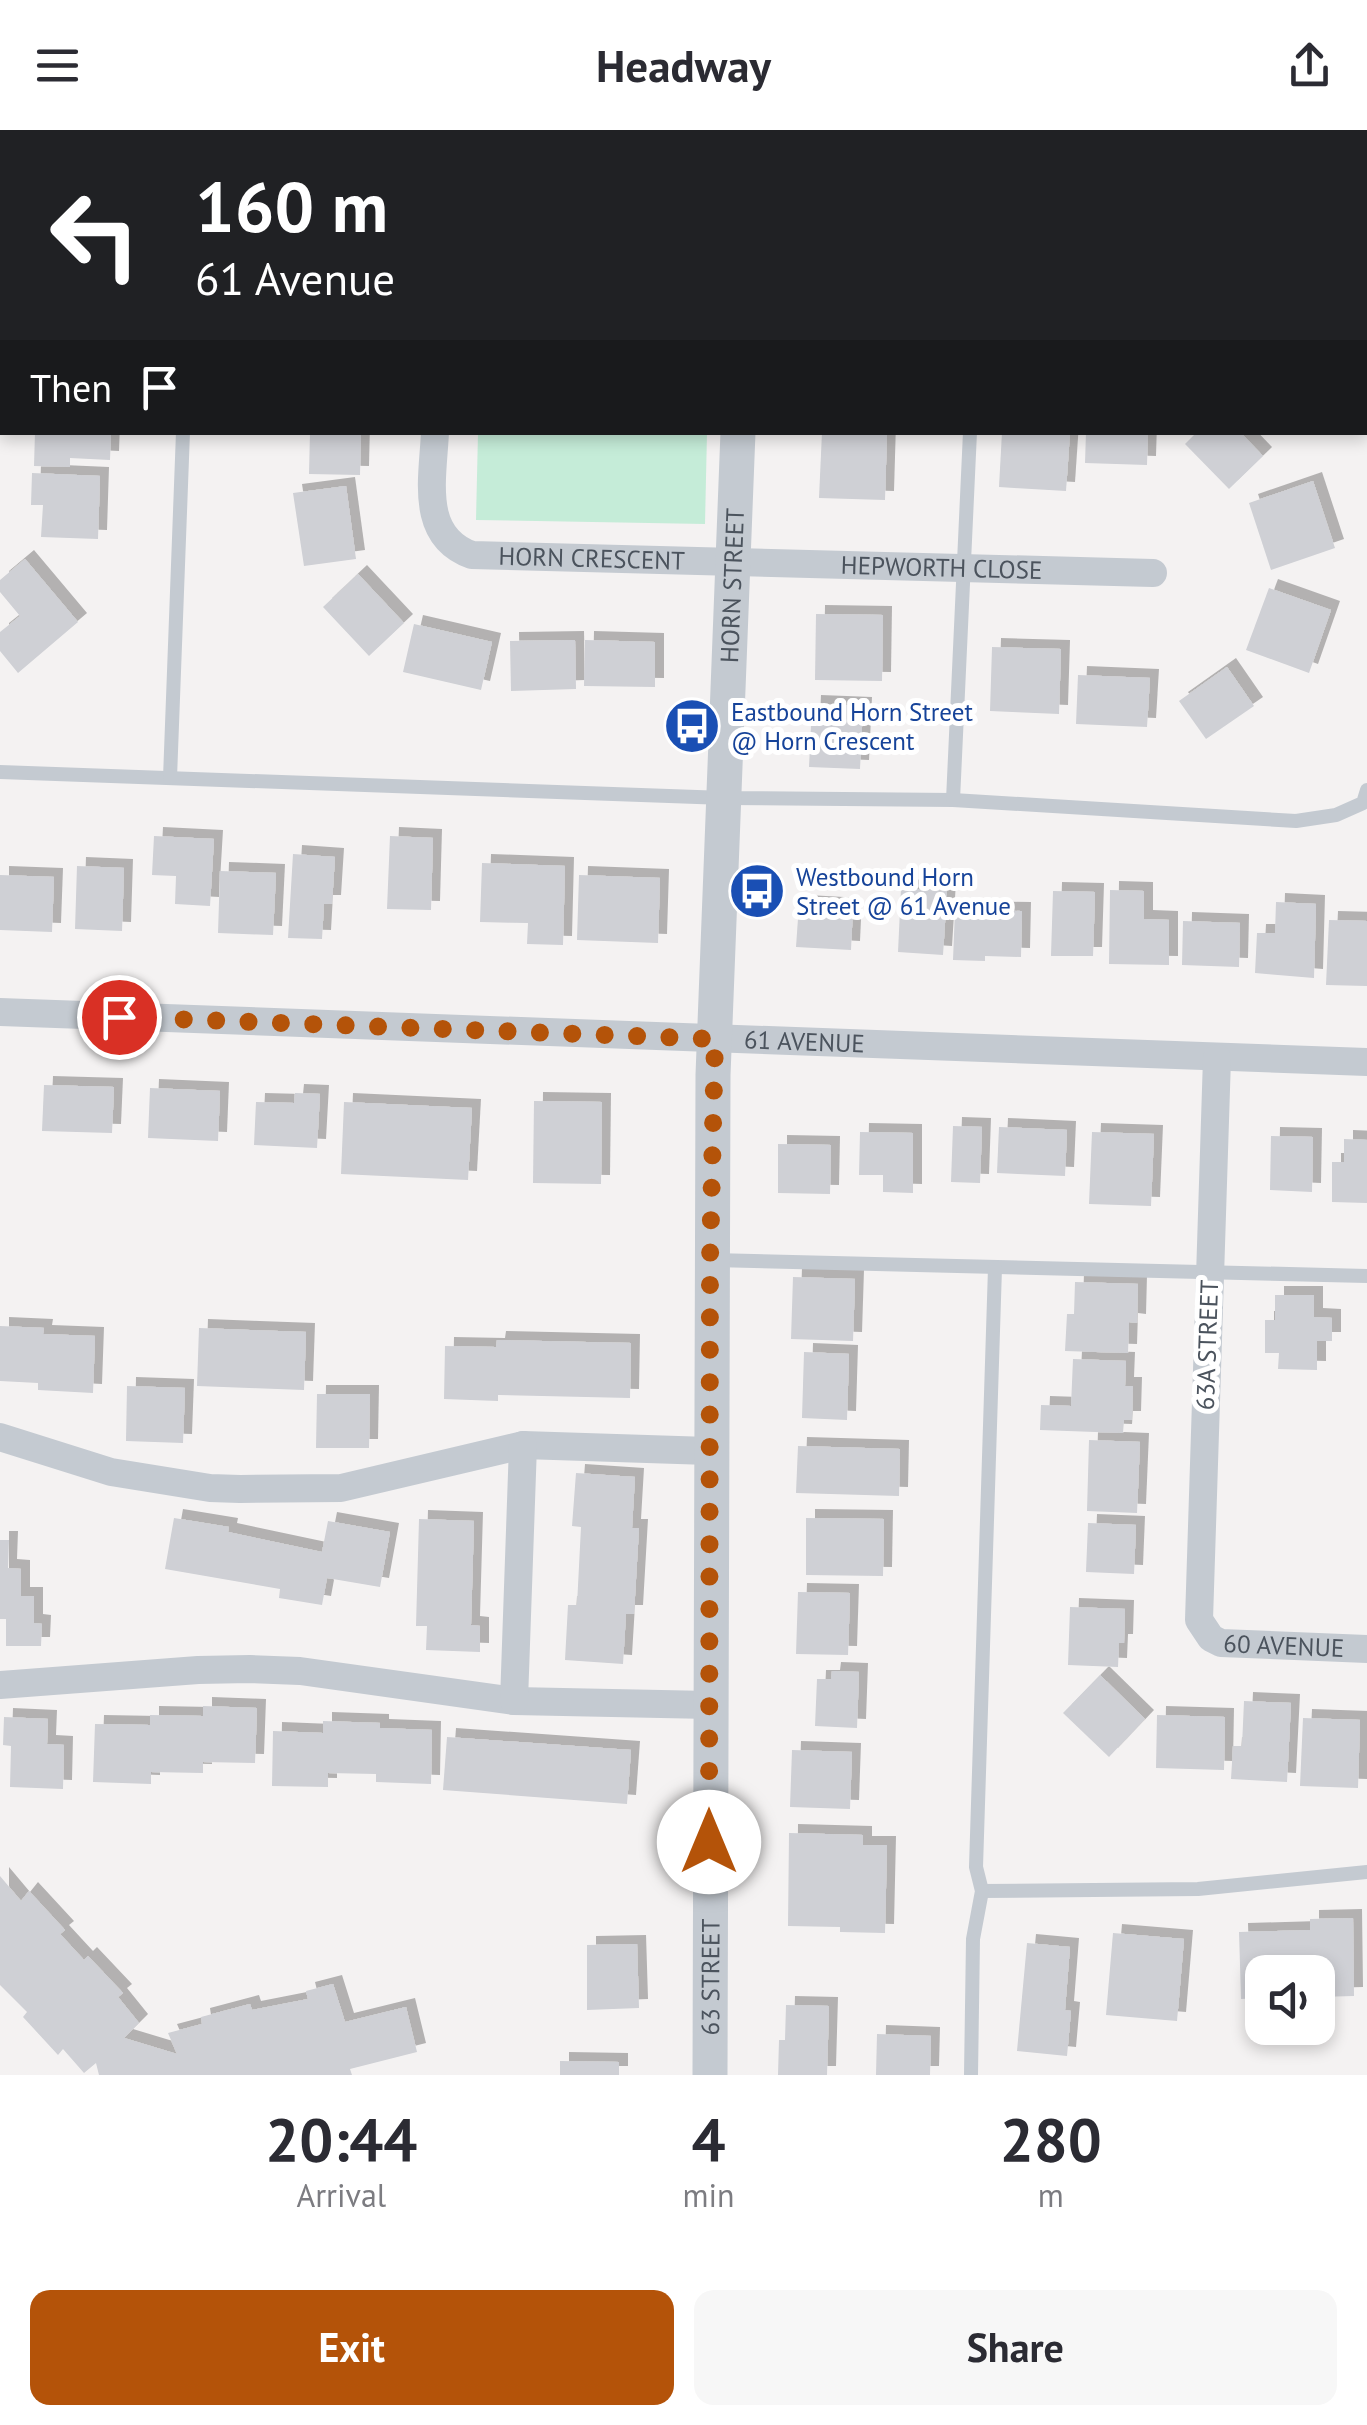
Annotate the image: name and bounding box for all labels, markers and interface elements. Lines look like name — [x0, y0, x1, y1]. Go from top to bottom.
text: Headway — [596, 36, 771, 94]
icon: menu — [30, 38, 85, 93]
icon: share — [1282, 38, 1337, 93]
text: 160 m — [195, 161, 388, 251]
icon: left — [30, 170, 160, 300]
text: 61 Avenue — [195, 249, 395, 307]
icon: arrive — [132, 360, 187, 415]
text: Then — [30, 363, 112, 412]
street label: HORN STREET — [713, 507, 751, 663]
street label: HORN CRESCENT — [498, 540, 686, 577]
street label: HEPWORTH CLOSE — [840, 549, 1043, 586]
bus stop icon: Eastbound Horn Street @ Horn Crescent — [662, 696, 722, 756]
place label: Eastbound Horn Street @ Horn Crescent — [731, 696, 973, 757]
bus stop icon: Westbound Horn Street @ 61 Avenue — [727, 861, 787, 921]
place label: Westbound Horn Street @ 61 Avenue — [796, 861, 1011, 922]
pin — [77, 975, 162, 1060]
icon: arrive — [92, 990, 147, 1045]
street label: 61 AVENUE — [743, 1023, 865, 1060]
street label: 63A STREET — [1189, 1279, 1225, 1411]
street label: 60 AVENUE — [1223, 1627, 1345, 1664]
position arrow — [657, 1790, 761, 1894]
street label: 63 STREET — [694, 1918, 726, 2035]
map controls — [1245, 1955, 1335, 2045]
button: sound — [1245, 1955, 1335, 2045]
text: 20:44 — [265, 2100, 417, 2178]
text: 4 — [692, 2100, 726, 2178]
text: 280 — [1000, 2100, 1102, 2178]
text: Arrival — [296, 2174, 386, 2216]
text: min — [683, 2174, 735, 2216]
text: m — [1038, 2174, 1064, 2216]
button: Exit — [30, 2290, 674, 2405]
button: Share — [694, 2290, 1337, 2405]

